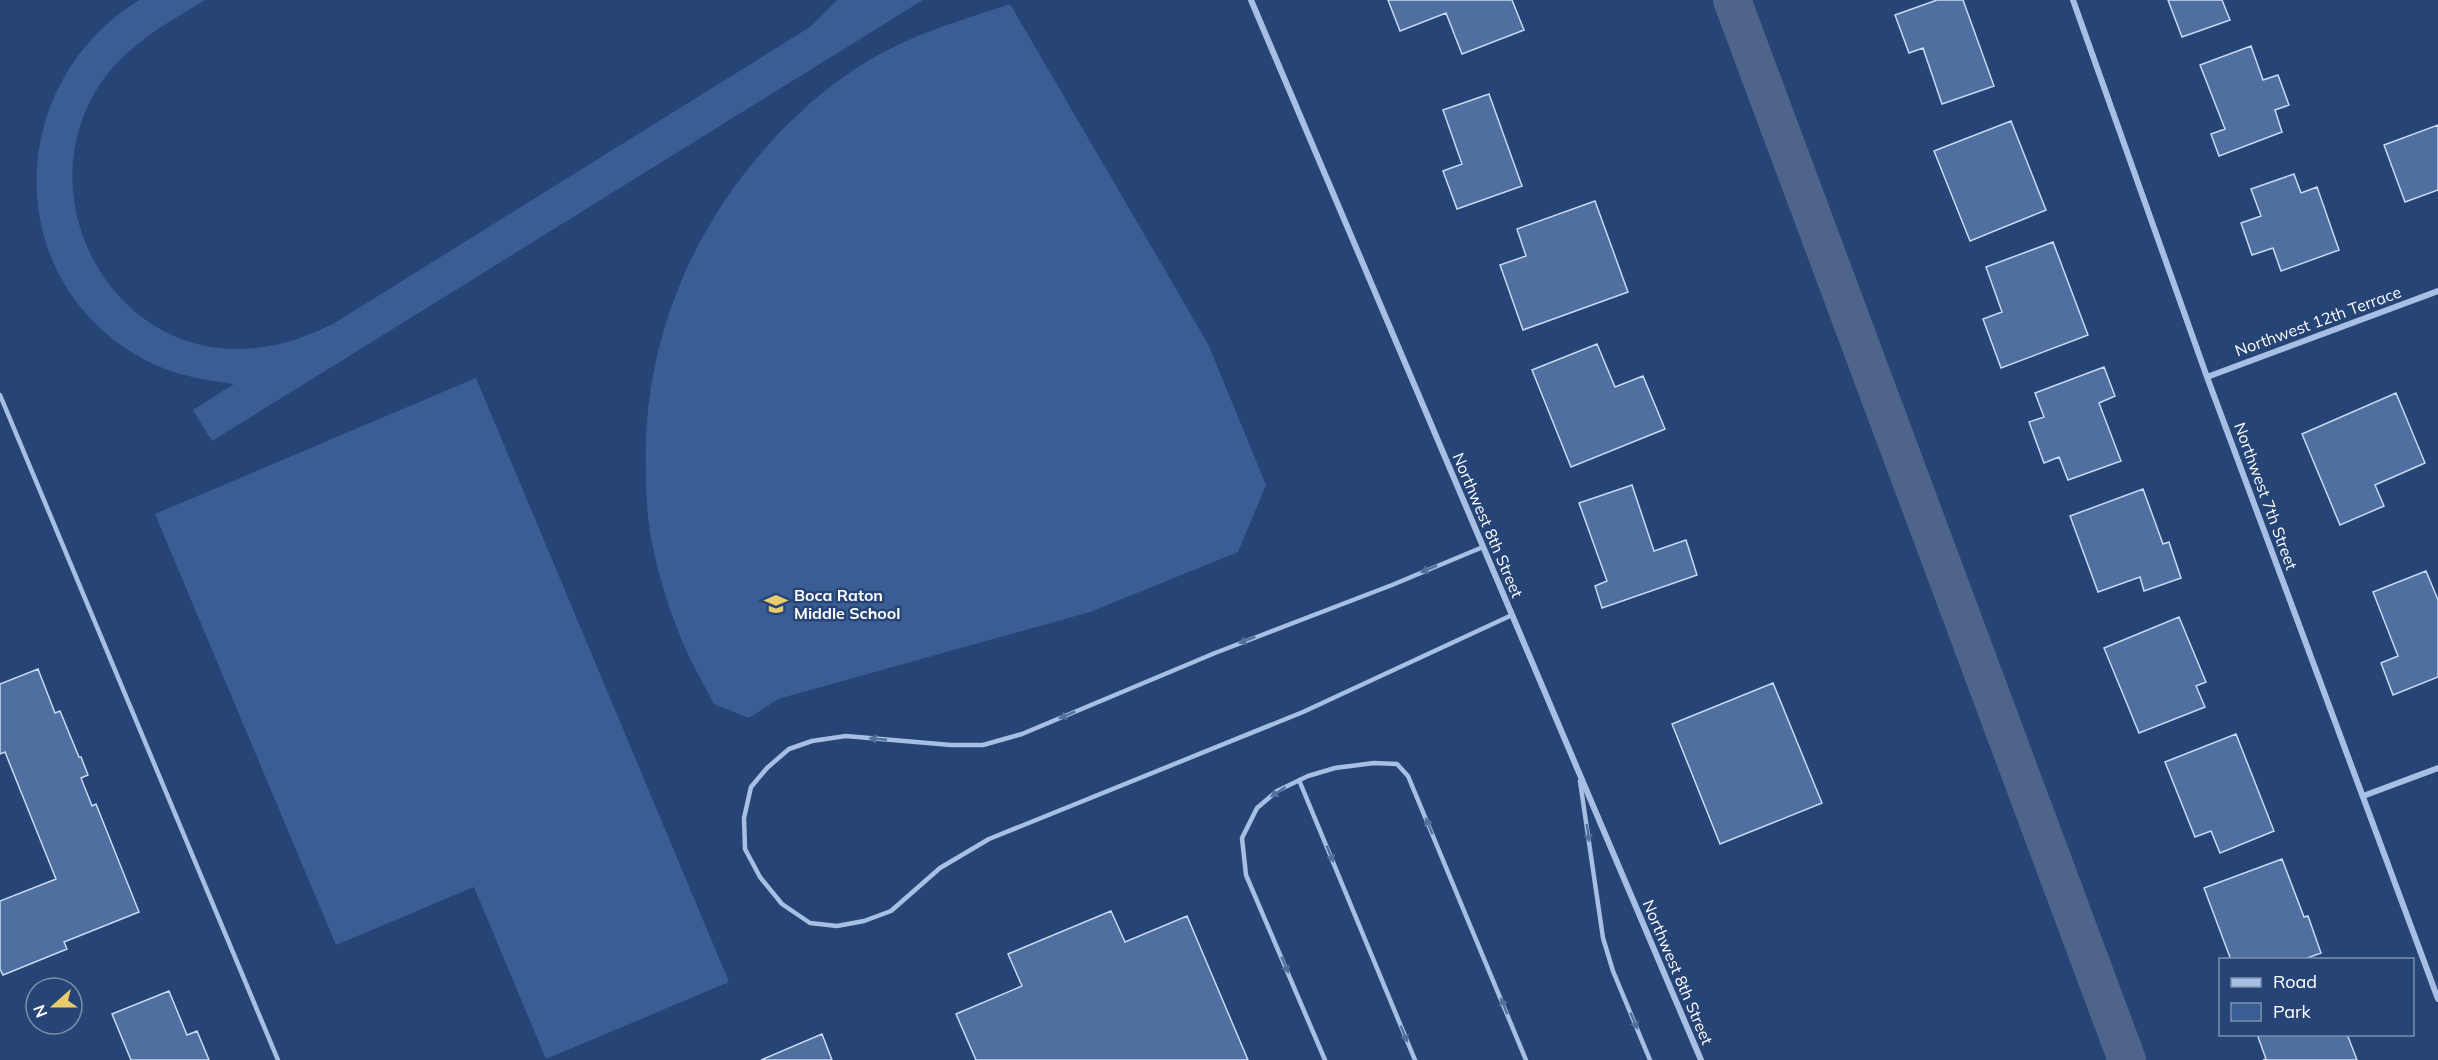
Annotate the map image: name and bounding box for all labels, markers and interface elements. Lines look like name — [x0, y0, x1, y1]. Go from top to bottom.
street label: Northwest 12th Terrace — [2232, 282, 2404, 360]
street label: Northwest 7th Street — [2230, 420, 2302, 573]
street label: Northwest 8th Street — [1448, 450, 1528, 601]
one-way arrow — [1419, 564, 1437, 574]
place label: Boca Raton Middle School — [794, 585, 900, 623]
school or university icon: Boca Raton Middle School — [763, 591, 789, 617]
one-way arrow — [1238, 636, 1256, 645]
one-way arrow — [1058, 711, 1076, 720]
one-way arrow — [868, 734, 887, 744]
one-way arrow — [1270, 786, 1286, 798]
one-way arrow — [1424, 816, 1434, 834]
one-way arrow — [1583, 824, 1592, 843]
one-way arrow — [1325, 845, 1335, 863]
street label: Northwest 8th Street — [1638, 897, 1718, 1048]
one-way arrow — [1281, 956, 1290, 974]
legend — [2219, 958, 2414, 1036]
text: Road — [2273, 970, 2317, 993]
north arrow — [24, 976, 84, 1036]
one-way arrow — [1499, 997, 1508, 1015]
text: Park — [2273, 1000, 2312, 1023]
text: N — [28, 1002, 51, 1021]
one-way arrow — [1629, 1013, 1639, 1031]
one-way arrow — [1400, 1025, 1409, 1043]

